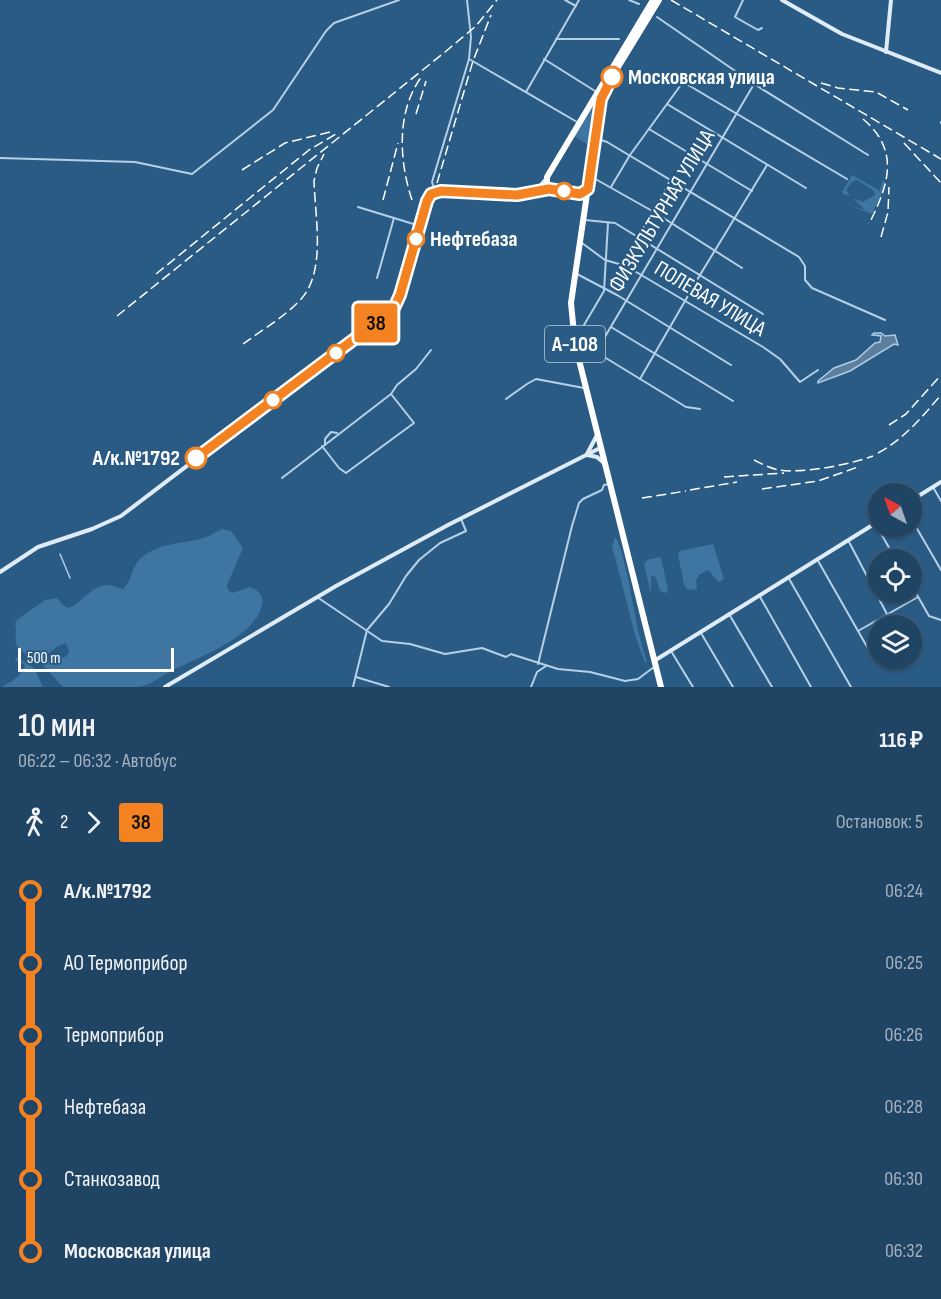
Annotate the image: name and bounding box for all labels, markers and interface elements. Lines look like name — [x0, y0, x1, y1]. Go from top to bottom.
place label: Московская улица — [628, 64, 775, 91]
marker: Московская улица — [601, 66, 623, 88]
street label: ФИЗКУЛЬТУРНАЯ УЛИЦА — [603, 124, 721, 297]
unlabelled marker — [555, 182, 573, 200]
place label: Нефтебаза — [430, 226, 518, 253]
marker: Нефтебаза — [407, 230, 425, 248]
street label: ПОЛЕВАЯ УЛИЦА — [649, 255, 771, 343]
line badge: 38 — [349, 304, 403, 342]
text: 38 — [366, 311, 386, 336]
road number: А-108 — [545, 326, 605, 362]
unlabelled marker — [327, 344, 345, 362]
unlabelled marker — [264, 391, 282, 409]
place label: А/к.№1792 — [91, 445, 180, 472]
marker: А/к.№1792 — [185, 447, 207, 469]
north arrow — [868, 483, 922, 537]
map controls — [868, 483, 922, 669]
button: locate — [868, 549, 922, 603]
button: layers — [868, 615, 922, 669]
scale bar — [18, 645, 174, 672]
text: 500 m — [27, 649, 61, 668]
text: 10 мин — [18, 706, 96, 746]
text: 116 ₽ — [879, 727, 923, 754]
text: 06:22 – 06:32 · Автобус — [18, 749, 177, 773]
icon: walk — [18, 806, 51, 839]
icon: forward — [77, 806, 110, 839]
text: 2 — [60, 810, 68, 834]
text: 38 — [131, 810, 151, 835]
text: Остановок: 5 — [836, 810, 923, 834]
text: А/к.№1792 — [64, 878, 152, 905]
text: 06:24 — [885, 879, 923, 903]
text: АО Термоприбор — [64, 950, 188, 977]
text: 06:25 — [885, 951, 923, 975]
text: Термоприбор — [64, 1022, 164, 1049]
text: 06:26 — [885, 1023, 923, 1047]
text: Нефтебаза — [64, 1094, 146, 1121]
text: 06:28 — [885, 1095, 923, 1119]
text: Станкозавод — [64, 1166, 160, 1193]
text: 06:30 — [884, 1167, 923, 1191]
text: Московская улица — [64, 1238, 211, 1265]
text: 06:32 — [885, 1239, 923, 1263]

